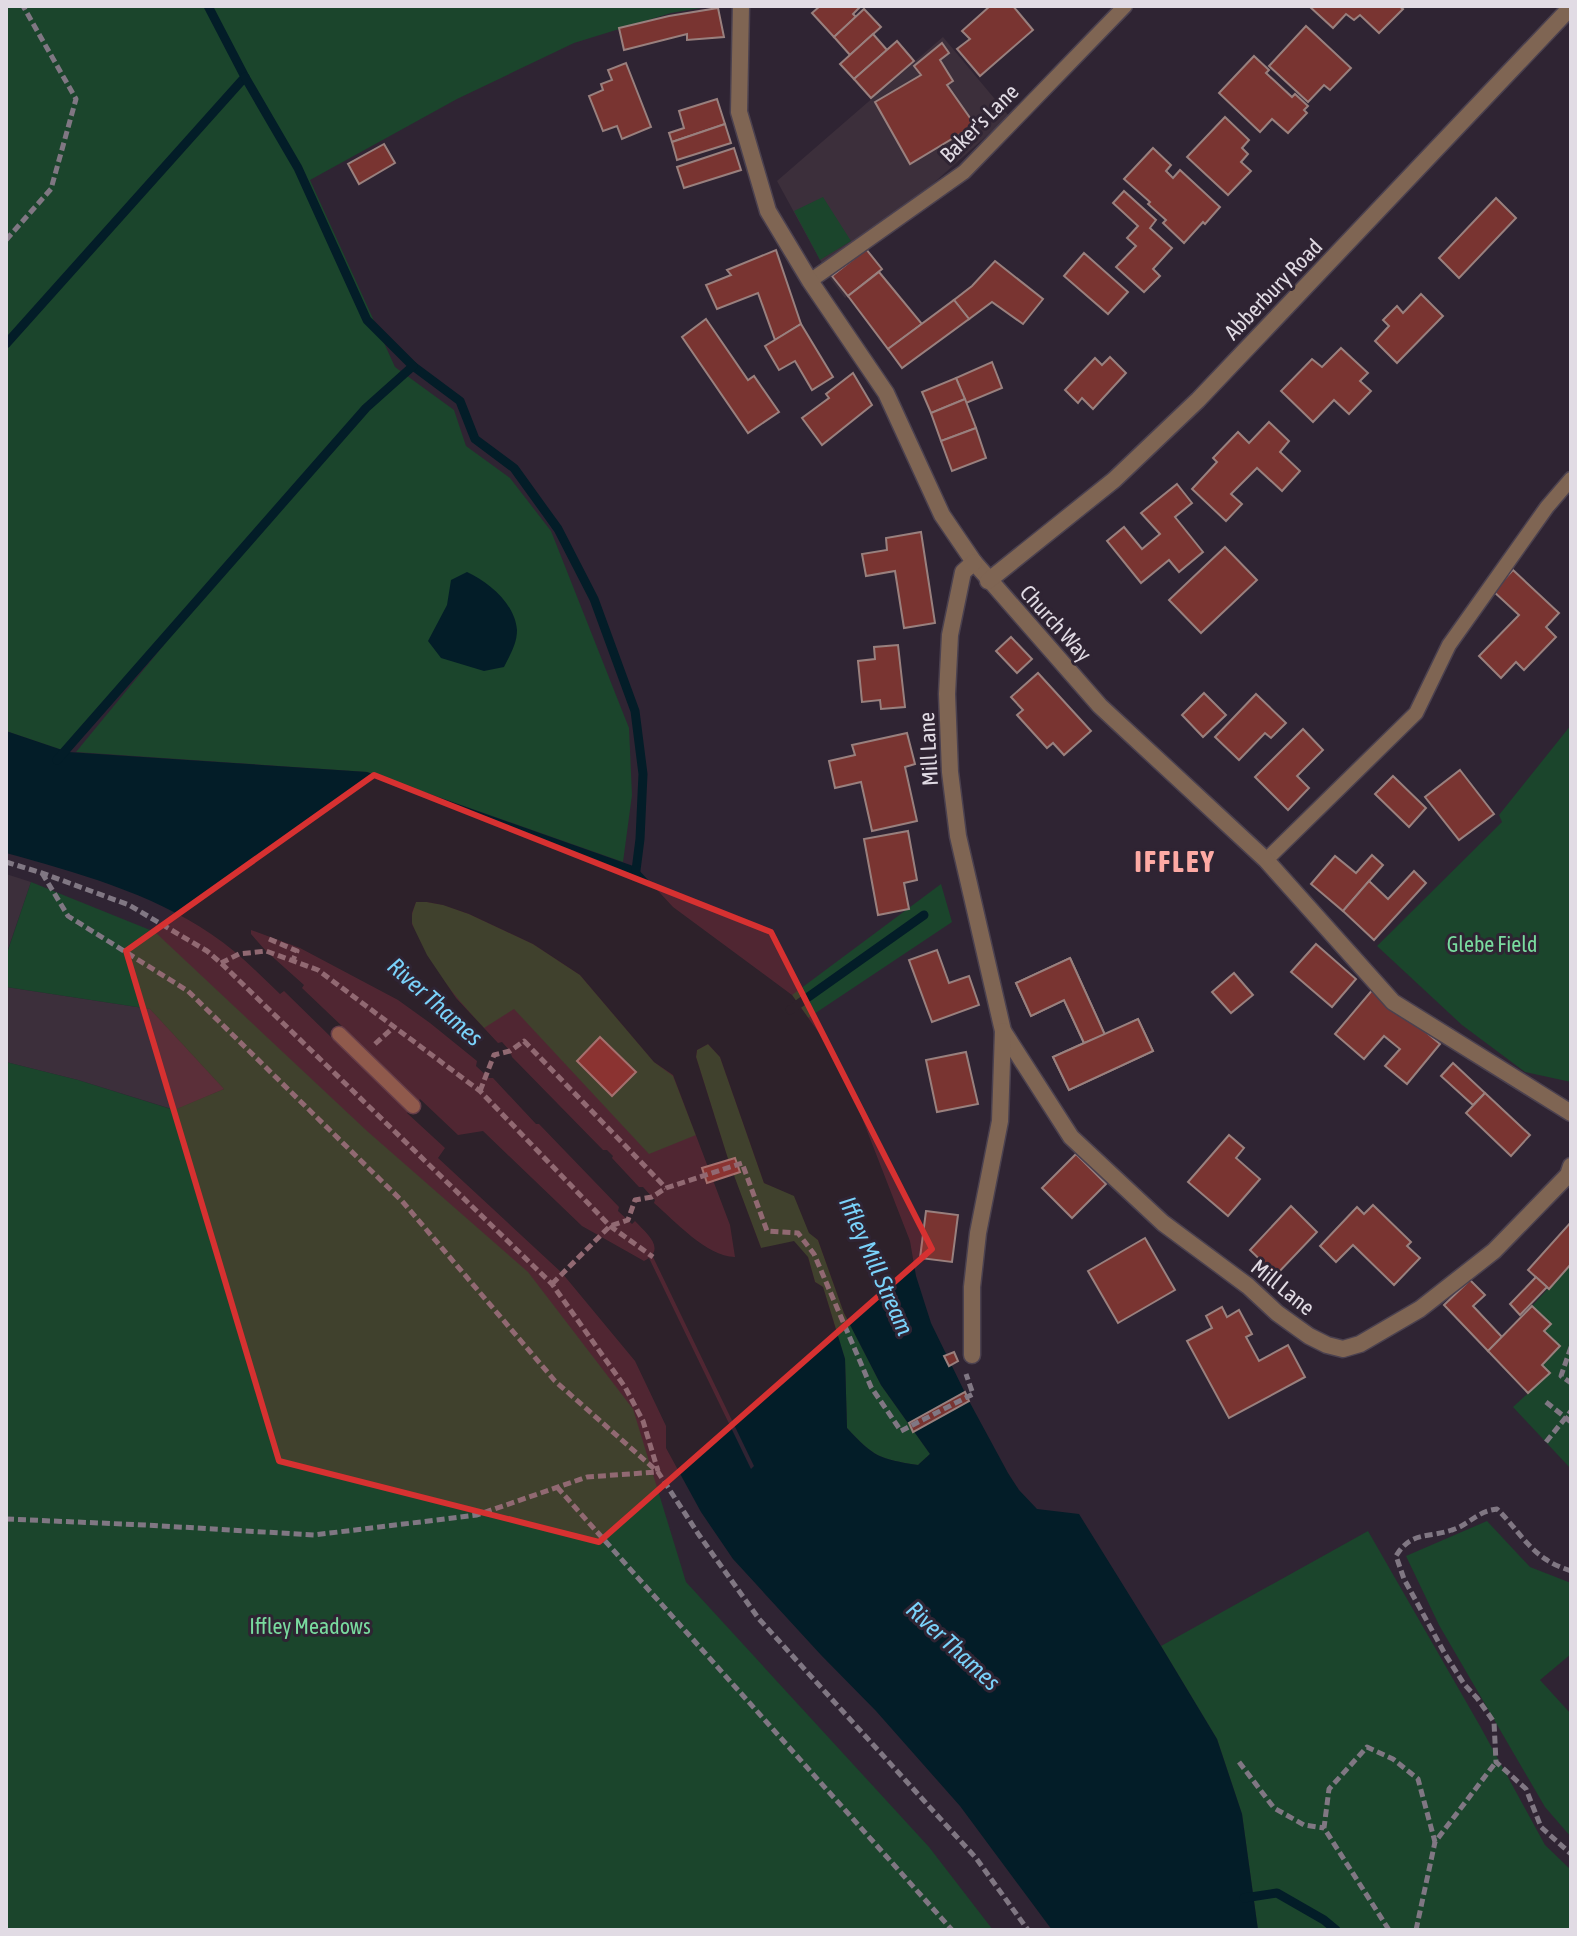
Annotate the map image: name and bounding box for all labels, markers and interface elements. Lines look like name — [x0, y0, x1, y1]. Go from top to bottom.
street label: Baker's Lane — [934, 78, 1024, 168]
street label: Abberbury Road — [1219, 233, 1327, 345]
street label: Church Way — [1015, 579, 1097, 667]
street label: Mill Lane — [913, 711, 943, 787]
district label: IFFLEY — [1134, 844, 1216, 878]
park label: Glebe Field — [1447, 931, 1537, 957]
water label: River Thames — [382, 952, 488, 1051]
water label: Iffley Mill Stream — [834, 1192, 919, 1339]
street label: Mill Lane — [1246, 1254, 1320, 1320]
water label: River Thames — [901, 1596, 1006, 1696]
park label: Iffley Meadows — [249, 1613, 371, 1639]

